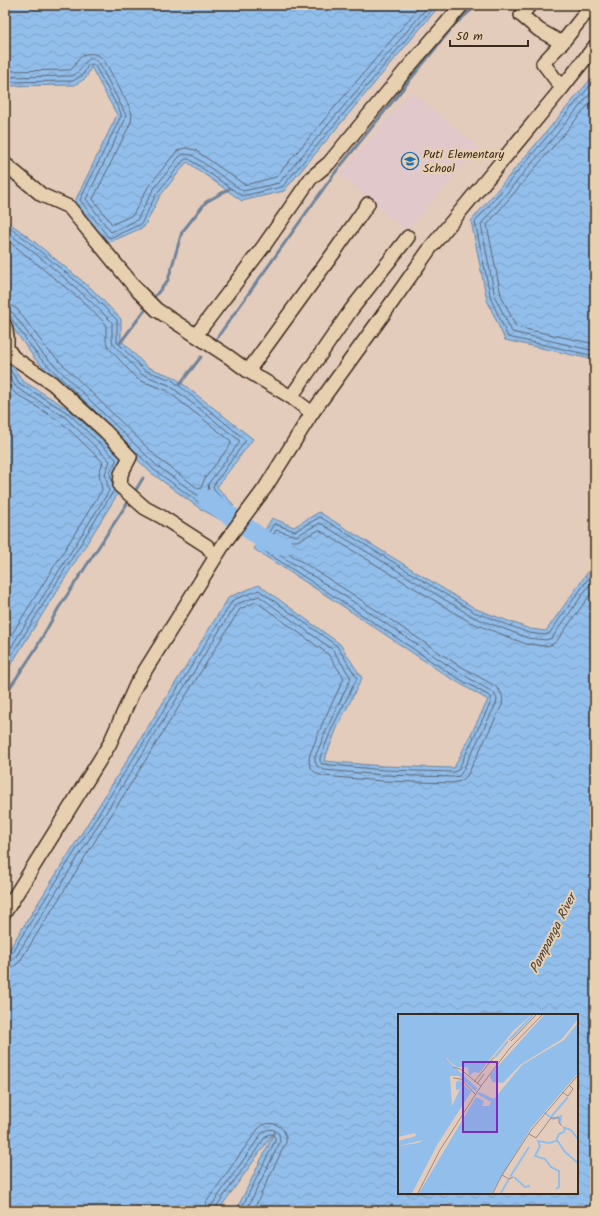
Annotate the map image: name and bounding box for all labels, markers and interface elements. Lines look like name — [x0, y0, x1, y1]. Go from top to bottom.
scale bar — [450, 22, 528, 48]
text: 50 m — [456, 27, 483, 46]
place label: Puti Elementary School — [423, 145, 505, 178]
school or university icon: Puti Elementary School — [400, 151, 420, 171]
water label: Pampanga River — [524, 888, 584, 977]
inset map — [398, 1014, 578, 1194]

